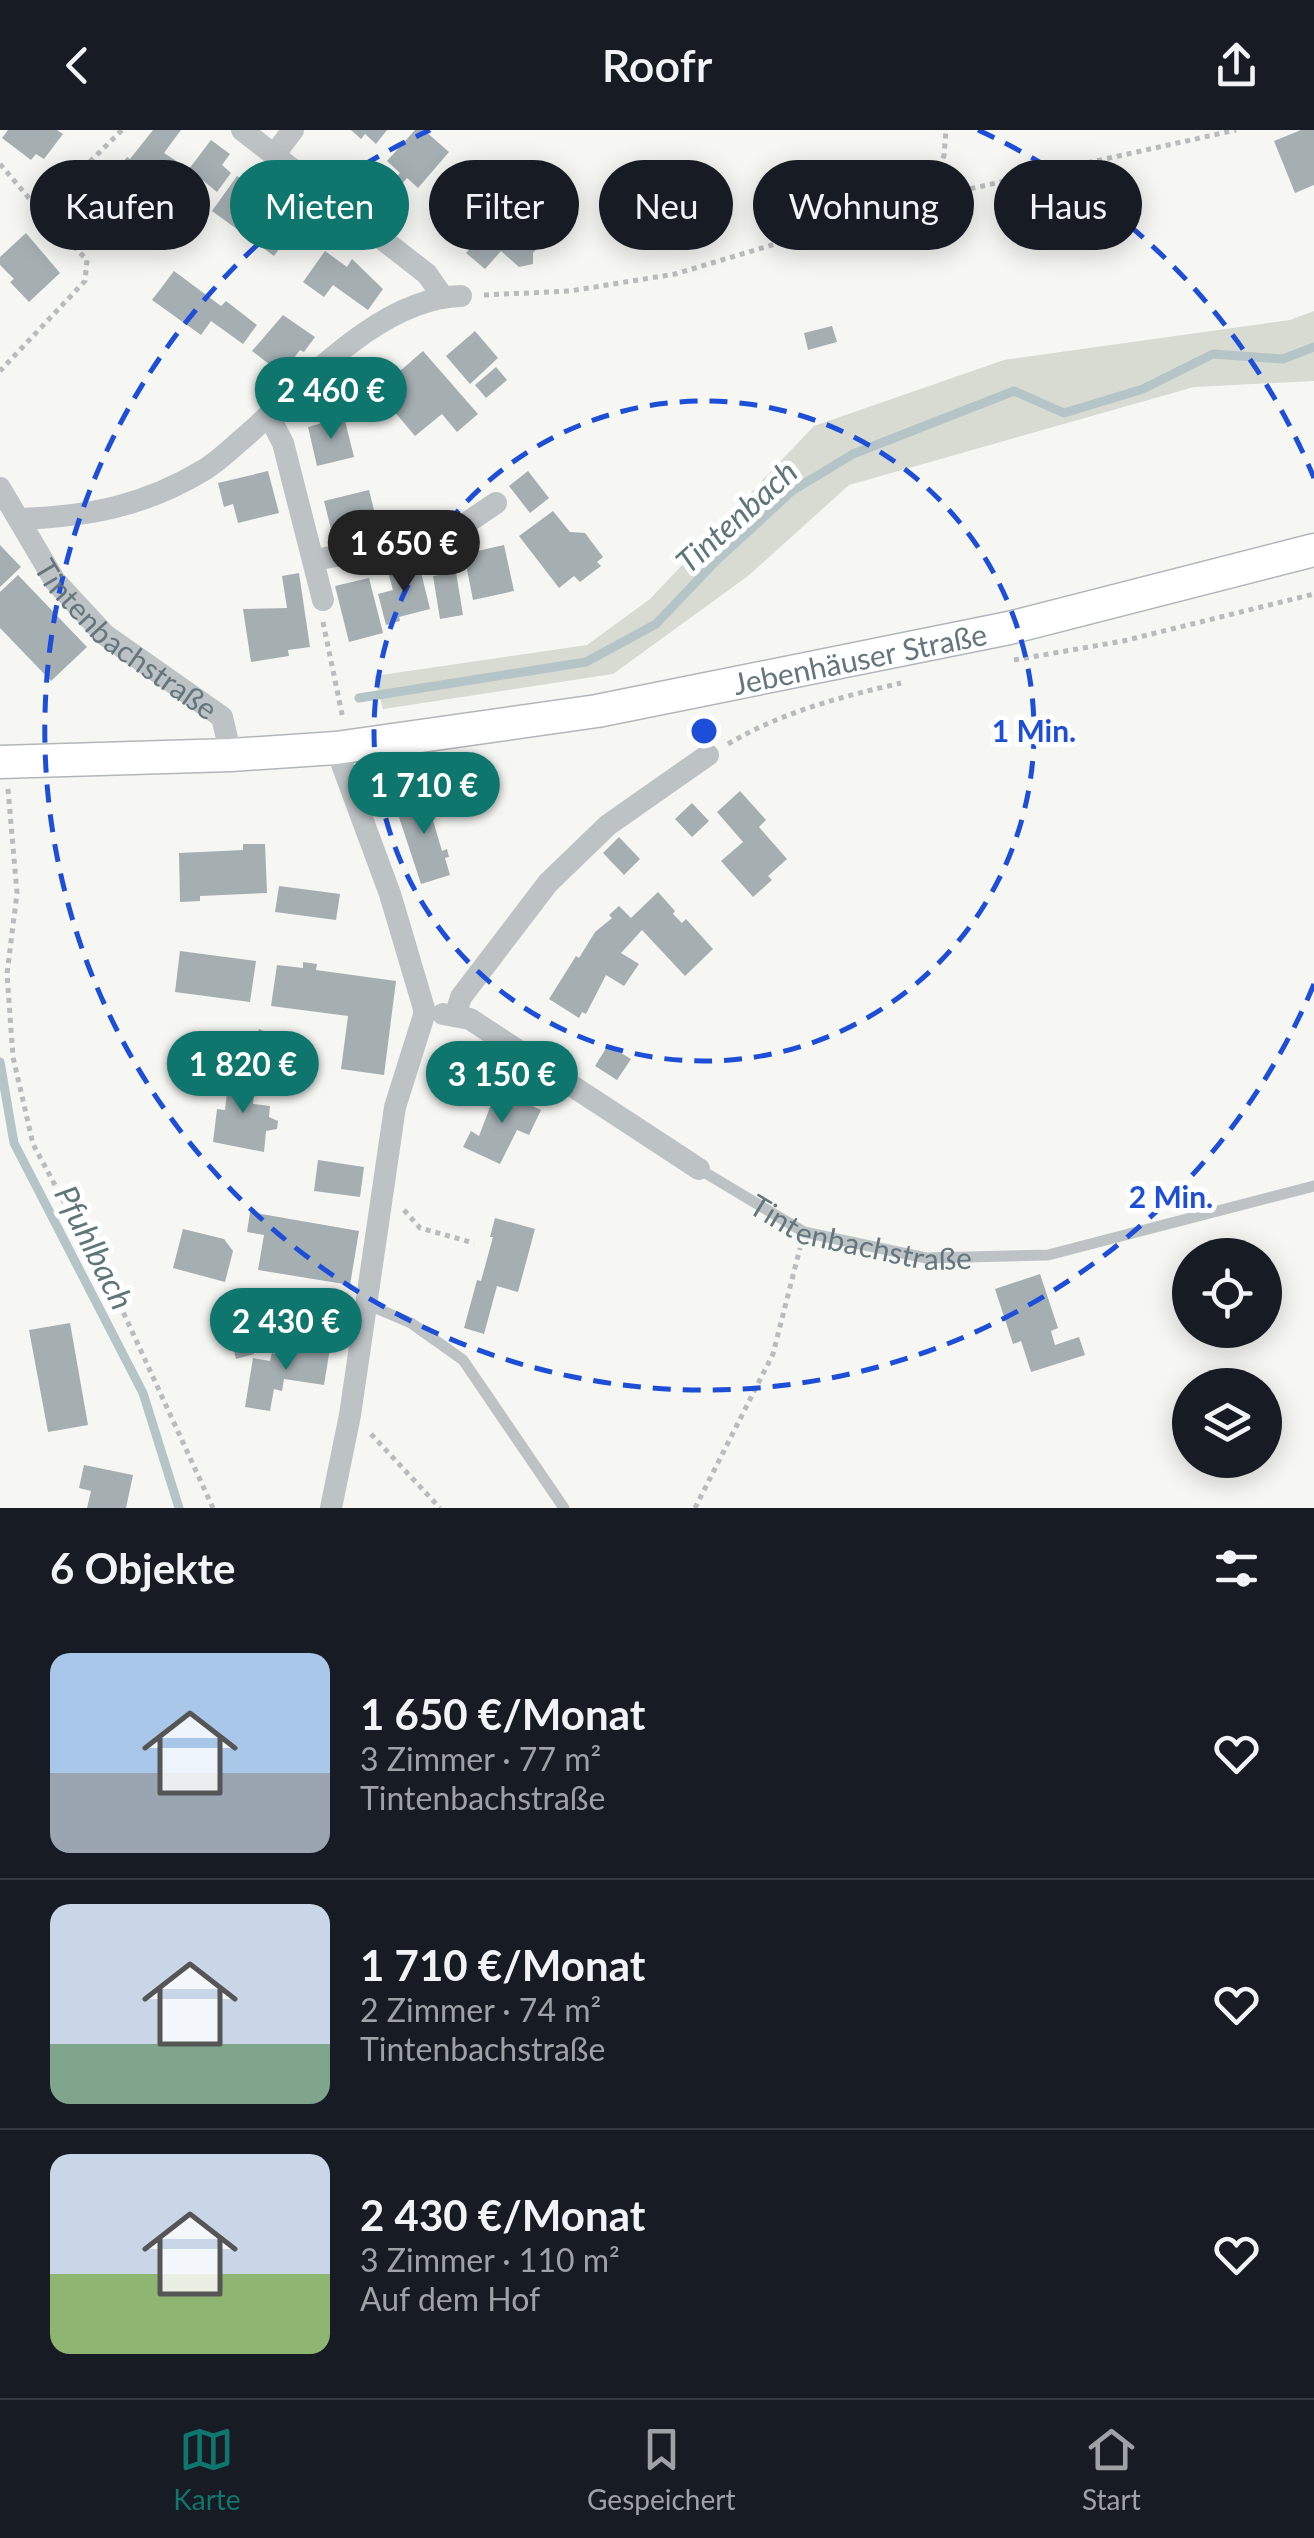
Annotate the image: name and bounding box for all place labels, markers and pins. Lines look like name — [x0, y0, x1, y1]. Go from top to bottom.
pin: 2 460 € — [239, 357, 423, 442]
pin: 1 650 € — [312, 510, 496, 595]
centre of rings — [686, 713, 722, 749]
pin: 1 710 € — [332, 752, 516, 837]
pin: 1 820 € — [151, 1031, 335, 1116]
pin: 3 150 € — [410, 1041, 594, 1126]
pin: 2 430 € — [194, 1288, 378, 1373]

